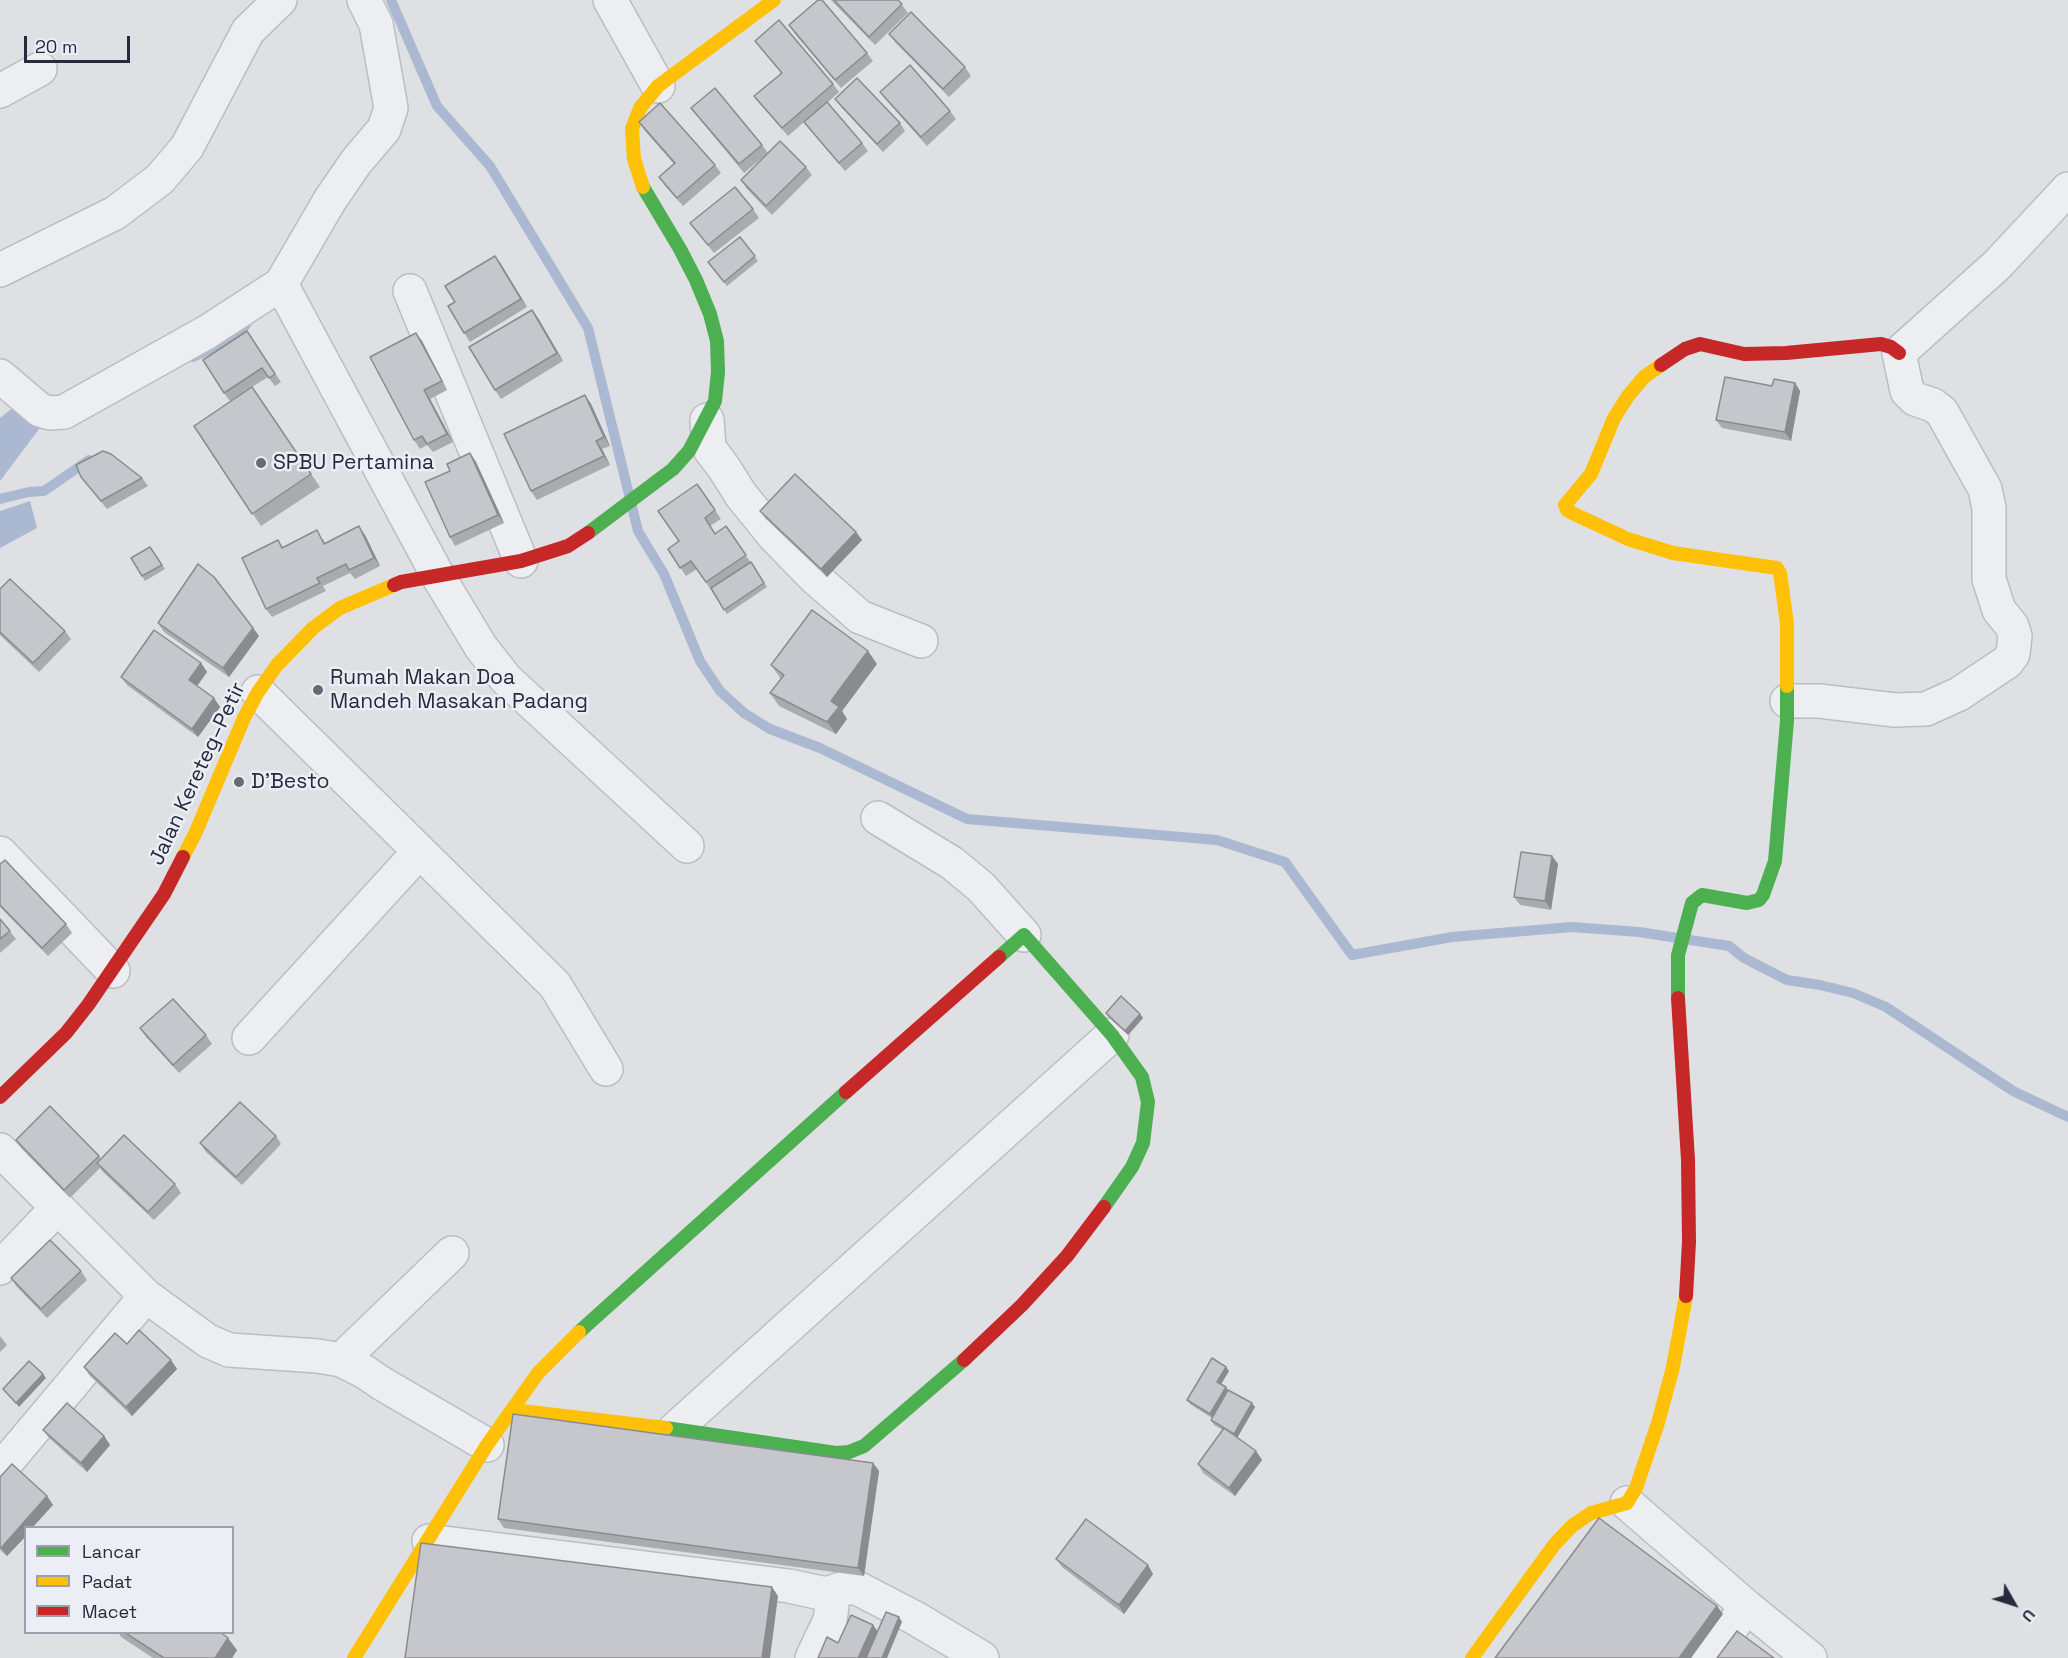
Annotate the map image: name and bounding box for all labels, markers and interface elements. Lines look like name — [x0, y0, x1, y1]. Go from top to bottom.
scale bar — [27, 24, 134, 62]
text: 20 m — [35, 35, 78, 58]
place label: SPBU Pertamina — [273, 450, 434, 476]
marker: SPBU Pertamina — [254, 456, 268, 470]
place label: Rumah Makan Doa Mandeh Masakan Padang — [330, 665, 588, 715]
street label: Jalan Kereteg–Petir — [145, 679, 251, 869]
marker: Rumah Makan Doa Mandeh Masakan Padang — [311, 683, 325, 697]
place label: D'Besto — [251, 769, 329, 795]
marker: D'Besto — [232, 775, 246, 789]
legend — [24, 1526, 234, 1634]
text: Lancar — [82, 1540, 141, 1563]
text: Padat — [82, 1570, 132, 1593]
north arrow — [1984, 1574, 2044, 1634]
text: Macet — [82, 1600, 137, 1623]
text: U — [2017, 1605, 2040, 1626]

